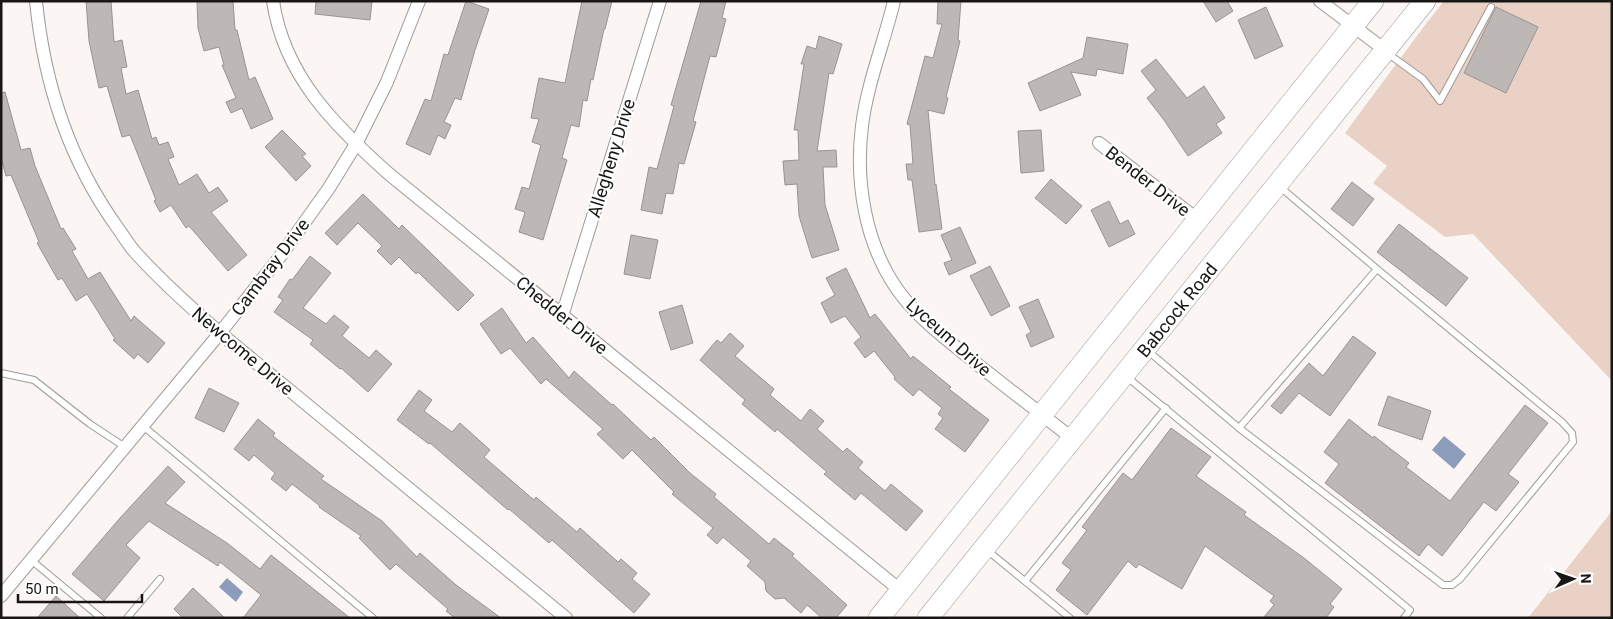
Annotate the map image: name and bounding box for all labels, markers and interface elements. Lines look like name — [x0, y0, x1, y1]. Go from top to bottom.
street label: Allegheny Drive — [583, 96, 639, 220]
street label: Bender Drive — [1102, 142, 1194, 220]
street label: Cambray Drive — [227, 214, 313, 320]
street label: Babcock Road — [1133, 259, 1221, 361]
street label: Chedder Drive — [512, 272, 612, 358]
street label: Lyceum Drive — [902, 294, 996, 380]
street label: Newcome Drive — [188, 303, 298, 399]
north arrow — [1548, 554, 1598, 604]
scale bar — [18, 572, 141, 604]
text: N — [1578, 573, 1594, 584]
text: 50 m — [25, 580, 59, 598]

